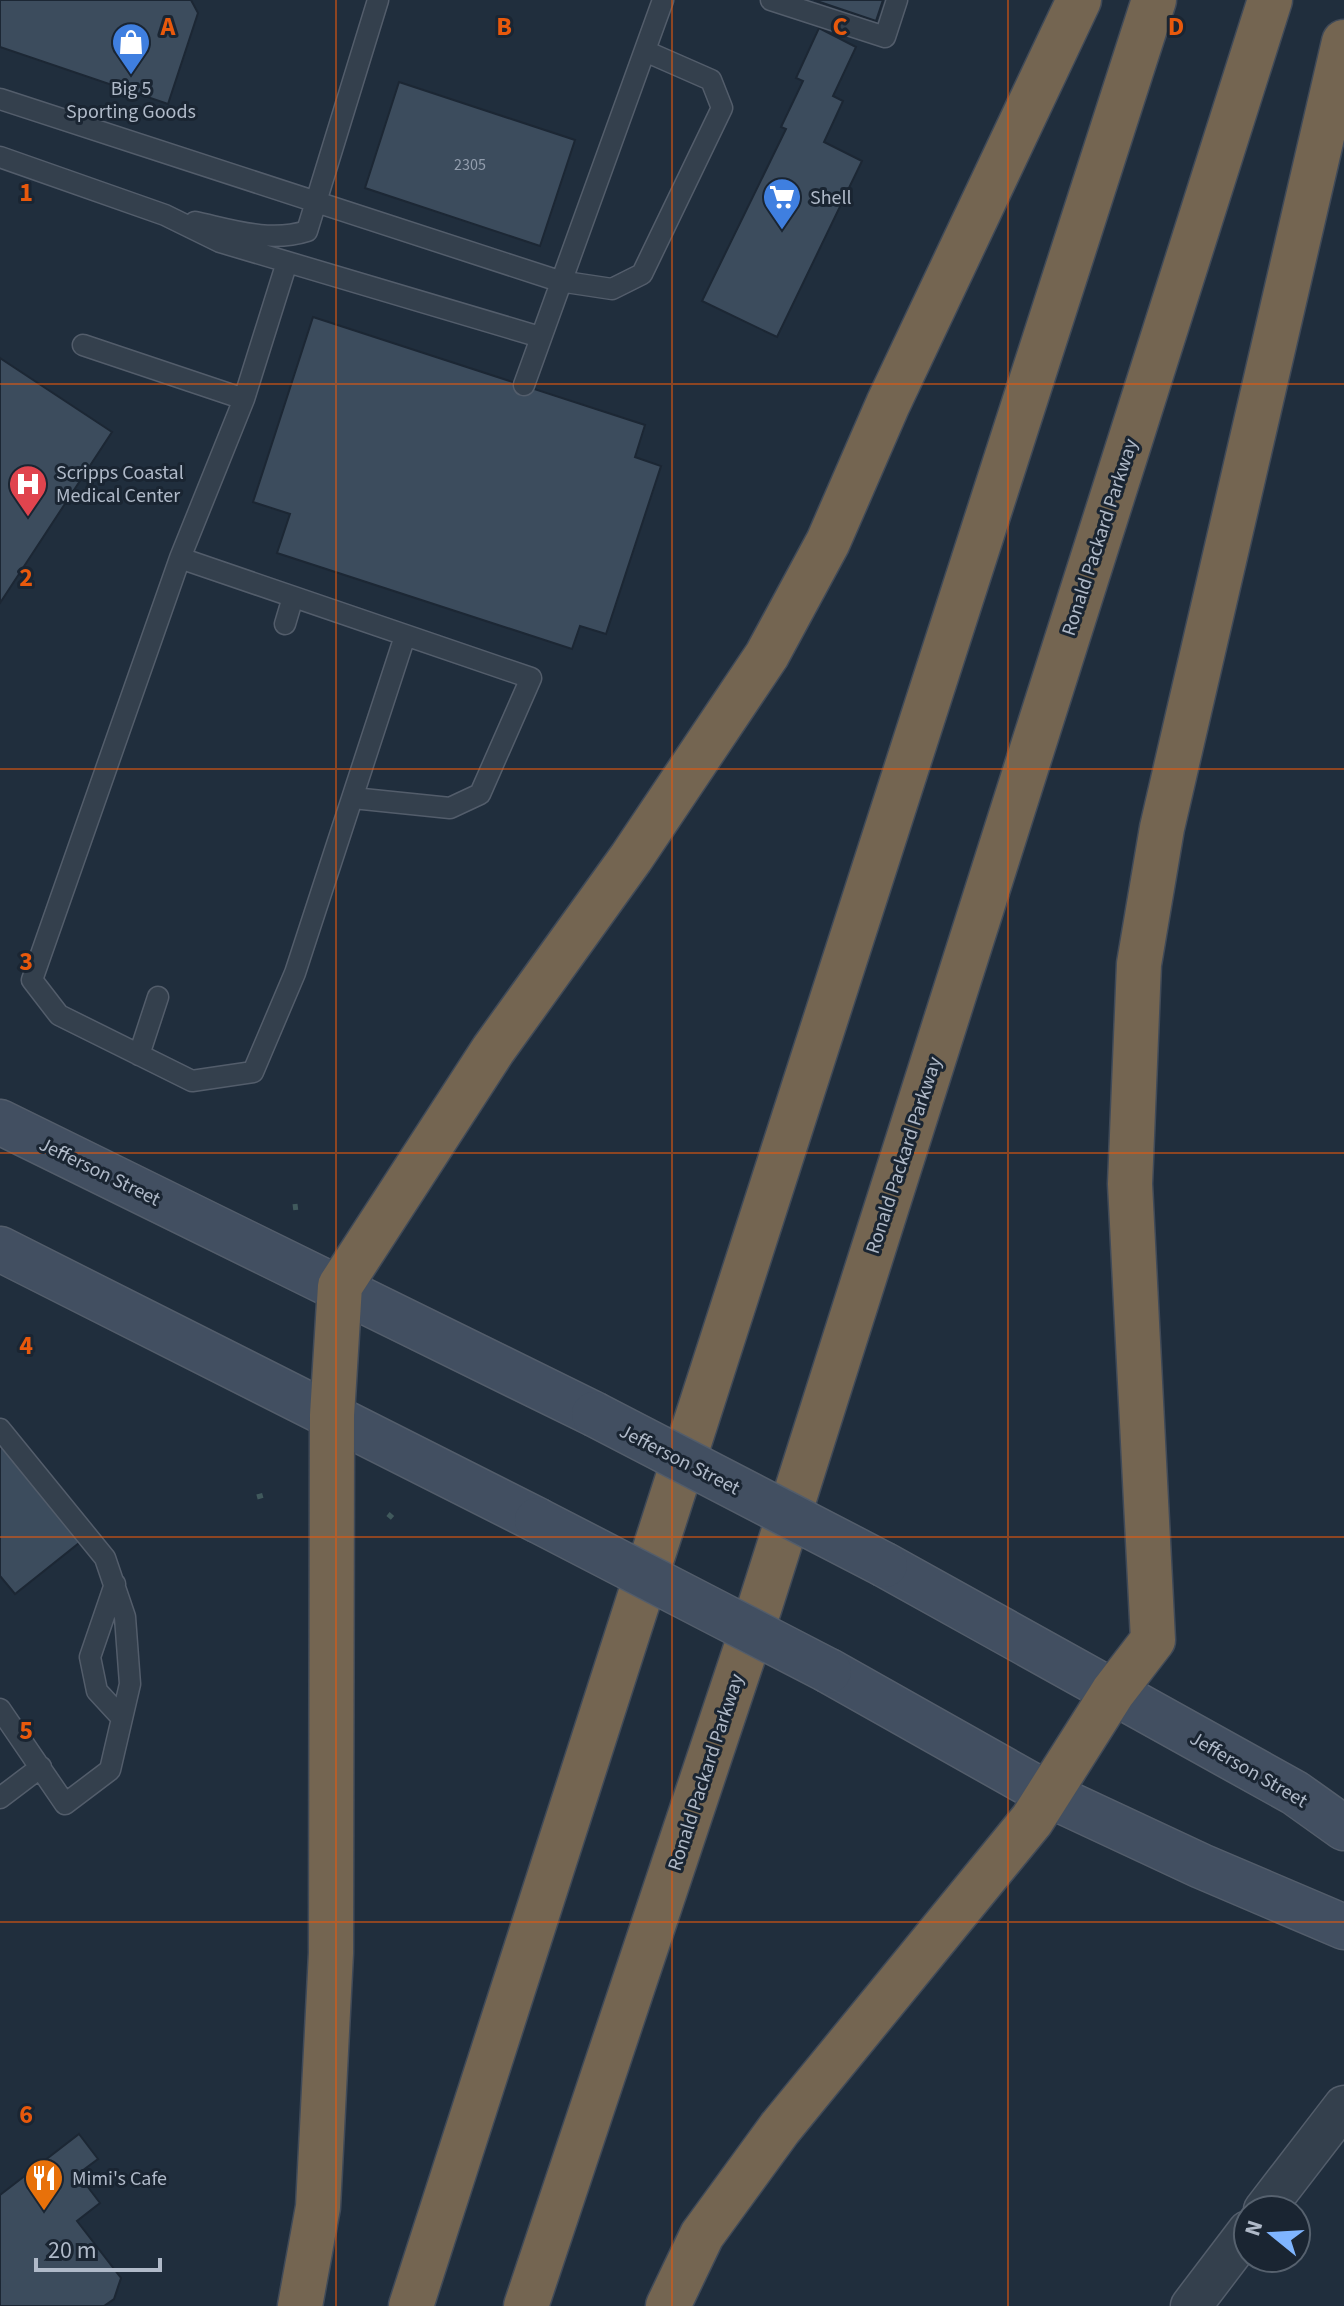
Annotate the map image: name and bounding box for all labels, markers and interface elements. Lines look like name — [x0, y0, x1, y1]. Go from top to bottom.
text: A — [160, 8, 177, 45]
text: B — [496, 8, 512, 45]
text: C — [832, 8, 848, 45]
text: D — [1168, 8, 1184, 45]
shop icon: Big 5 Sporting Goods — [110, 21, 152, 76]
place label: Big 5 Sporting Goods — [66, 75, 196, 126]
house number: 2305 — [454, 154, 486, 176]
text: 1 — [19, 174, 33, 211]
supermarket icon: Shell — [761, 176, 803, 231]
place label: Shell — [810, 184, 852, 212]
street label: Ronald Packard Parkway — [1055, 435, 1145, 639]
place label: Scripps Coastal Medical Center — [56, 459, 184, 510]
hospital icon: Scripps Coastal Medical Center — [7, 463, 49, 518]
text: 2 — [19, 559, 33, 596]
text: 3 — [19, 943, 33, 980]
street label: Ronald Packard Parkway — [859, 1053, 949, 1257]
street label: Jefferson Street — [34, 1130, 165, 1213]
text: 4 — [19, 1327, 33, 1364]
street label: Jefferson Street — [614, 1417, 745, 1502]
street label: Ronald Packard Parkway — [661, 1670, 751, 1874]
text: 5 — [19, 1712, 33, 1749]
street label: Jefferson Street — [1184, 1725, 1313, 1815]
text: 6 — [19, 2096, 33, 2133]
restaurant icon: Mimi's Cafe — [23, 2157, 65, 2212]
place label: Mimi's Cafe — [72, 2165, 167, 2193]
north arrow — [1232, 2194, 1312, 2274]
text: N — [1236, 2216, 1271, 2240]
scale bar — [36, 2222, 160, 2272]
text: 20 m — [48, 2233, 97, 2268]

